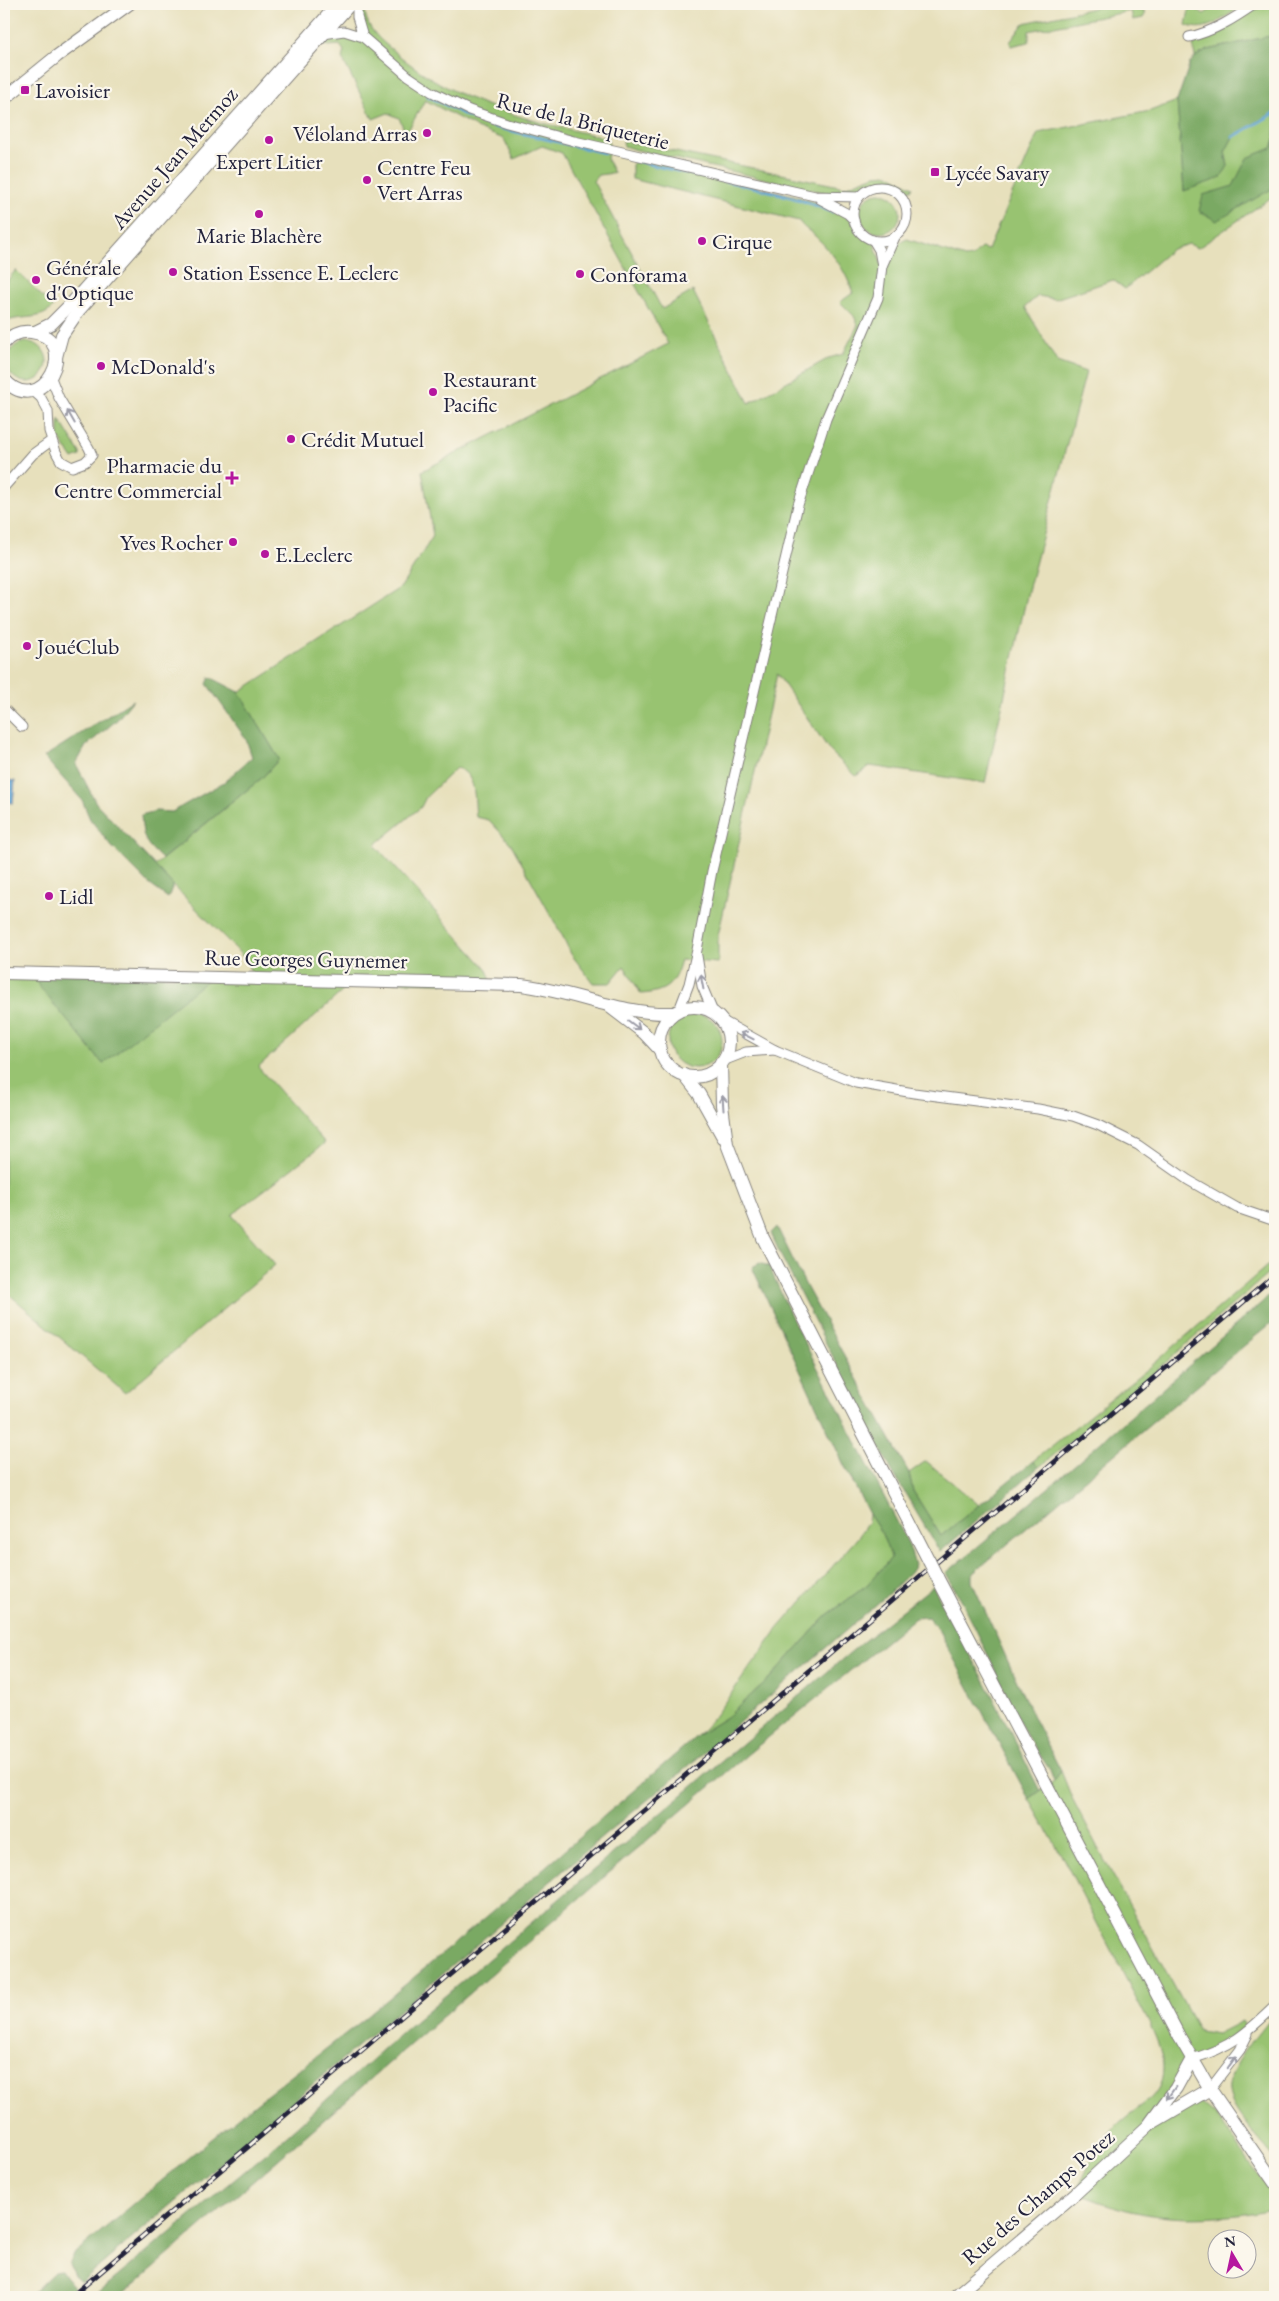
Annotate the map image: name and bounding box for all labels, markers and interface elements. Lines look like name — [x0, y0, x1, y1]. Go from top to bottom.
place label: Lavoisier — [35, 76, 111, 105]
street label: Avenue Jean Mermoz — [103, 80, 244, 236]
marker: Lavoisier — [19, 84, 31, 96]
street label: Rue de la Briqueterie — [494, 86, 673, 157]
place label: Véloland Arras — [293, 119, 417, 148]
marker: Véloland Arras — [421, 127, 433, 139]
marker: Expert Litier — [263, 134, 275, 146]
place label: Expert Litier — [216, 147, 323, 176]
place label: Centre Feu Vert Arras — [377, 153, 471, 207]
place label: Lycée Savary — [945, 158, 1050, 187]
marker: Lycée Savary — [929, 166, 941, 178]
marker: Centre Feu Vert Arras — [361, 174, 373, 186]
marker: Marie Blachère — [253, 208, 265, 220]
place label: Marie Blachère — [196, 221, 322, 250]
place label: Cirque — [712, 227, 772, 256]
marker: Cirque — [696, 235, 708, 247]
place label: Générale d'Optique — [46, 253, 134, 307]
place label: Station Essence E. Leclerc — [183, 258, 399, 287]
place label: Conforama — [590, 260, 688, 289]
marker: Station Essence E. Leclerc — [167, 266, 179, 278]
marker: Conforama — [574, 268, 586, 280]
marker: Générale d'Optique — [30, 274, 42, 286]
place label: McDonald's — [111, 352, 215, 381]
marker: McDonald's — [95, 360, 107, 372]
place label: Restaurant Pacific — [443, 365, 536, 419]
marker: Restaurant Pacific — [427, 386, 439, 398]
one-way arrow — [65, 410, 75, 424]
place label: Crédit Mutuel — [301, 425, 424, 454]
marker: Crédit Mutuel — [285, 433, 297, 445]
place label: Pharmacie du Centre Commercial — [54, 451, 222, 505]
marker: Pharmacie du Centre Commercial — [226, 472, 238, 484]
place label: Yves Rocher — [120, 528, 224, 557]
marker: Yves Rocher — [227, 536, 239, 548]
place label: E.Leclerc — [275, 540, 353, 569]
marker: E.Leclerc — [259, 548, 271, 560]
place label: JouéClub — [35, 632, 119, 661]
marker: JouéClub — [21, 640, 33, 652]
place label: Lidl — [59, 882, 94, 911]
marker: Lidl — [43, 890, 55, 902]
street label: Rue Georges Guynemer — [204, 943, 408, 975]
one-way arrow — [696, 975, 706, 991]
one-way arrow — [627, 1020, 640, 1031]
one-way arrow — [740, 1031, 755, 1041]
one-way arrow — [718, 1096, 727, 1112]
one-way arrow — [1227, 2055, 1237, 2069]
one-way arrow — [1166, 2086, 1177, 2099]
street label: Rue des Champs Potez — [956, 2122, 1121, 2271]
north arrow — [1206, 2228, 1256, 2278]
text: N — [1223, 2231, 1238, 2251]

